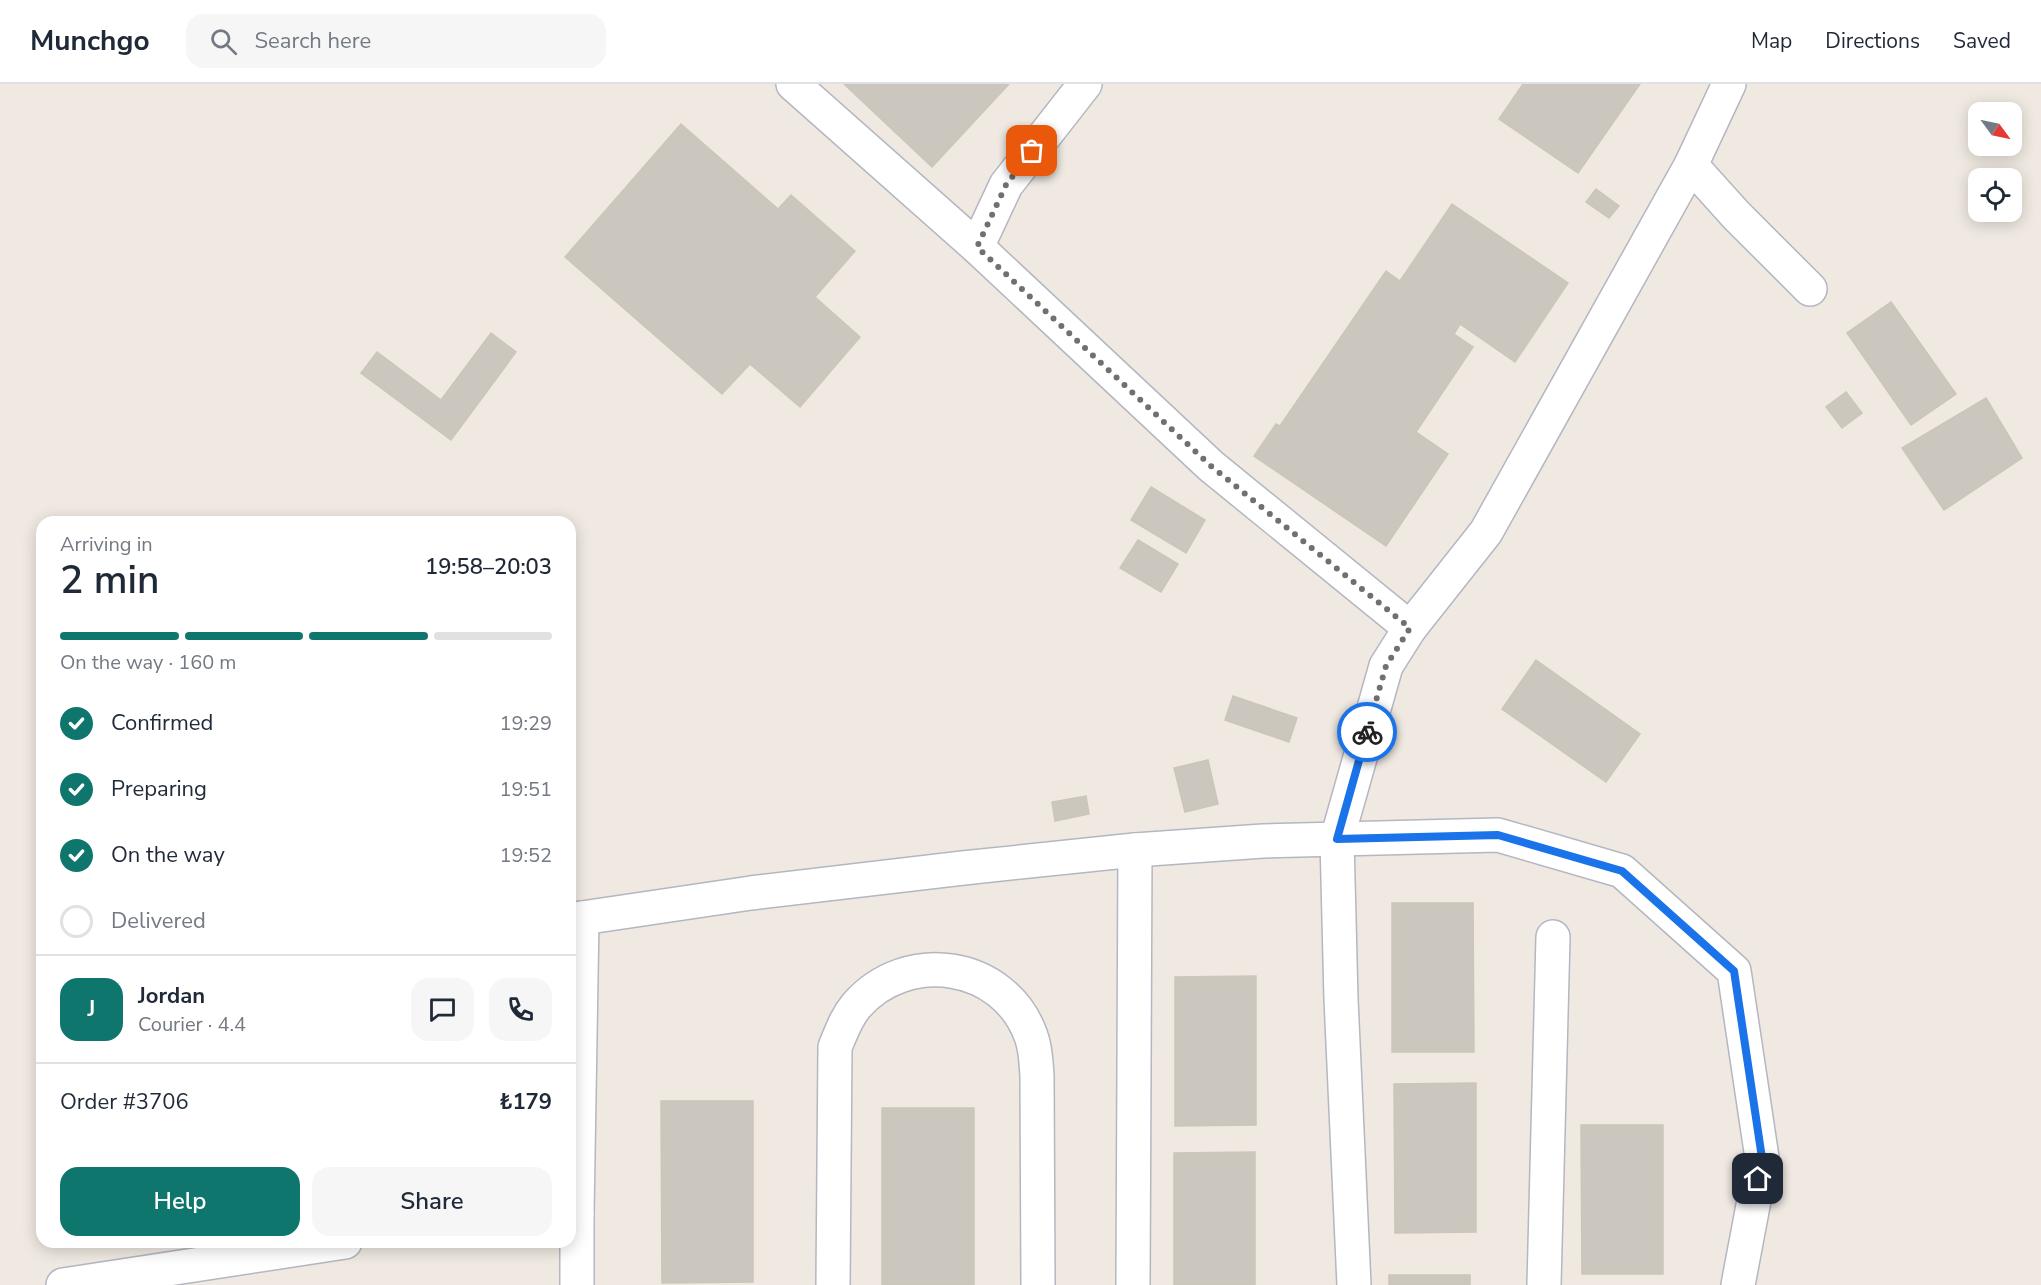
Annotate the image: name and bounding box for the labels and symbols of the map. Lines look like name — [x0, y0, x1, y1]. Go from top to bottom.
north arrow — [1968, 102, 2022, 156]
pin — [1006, 125, 1057, 176]
courier — [1337, 702, 1397, 762]
pin — [1732, 1153, 1783, 1204]

